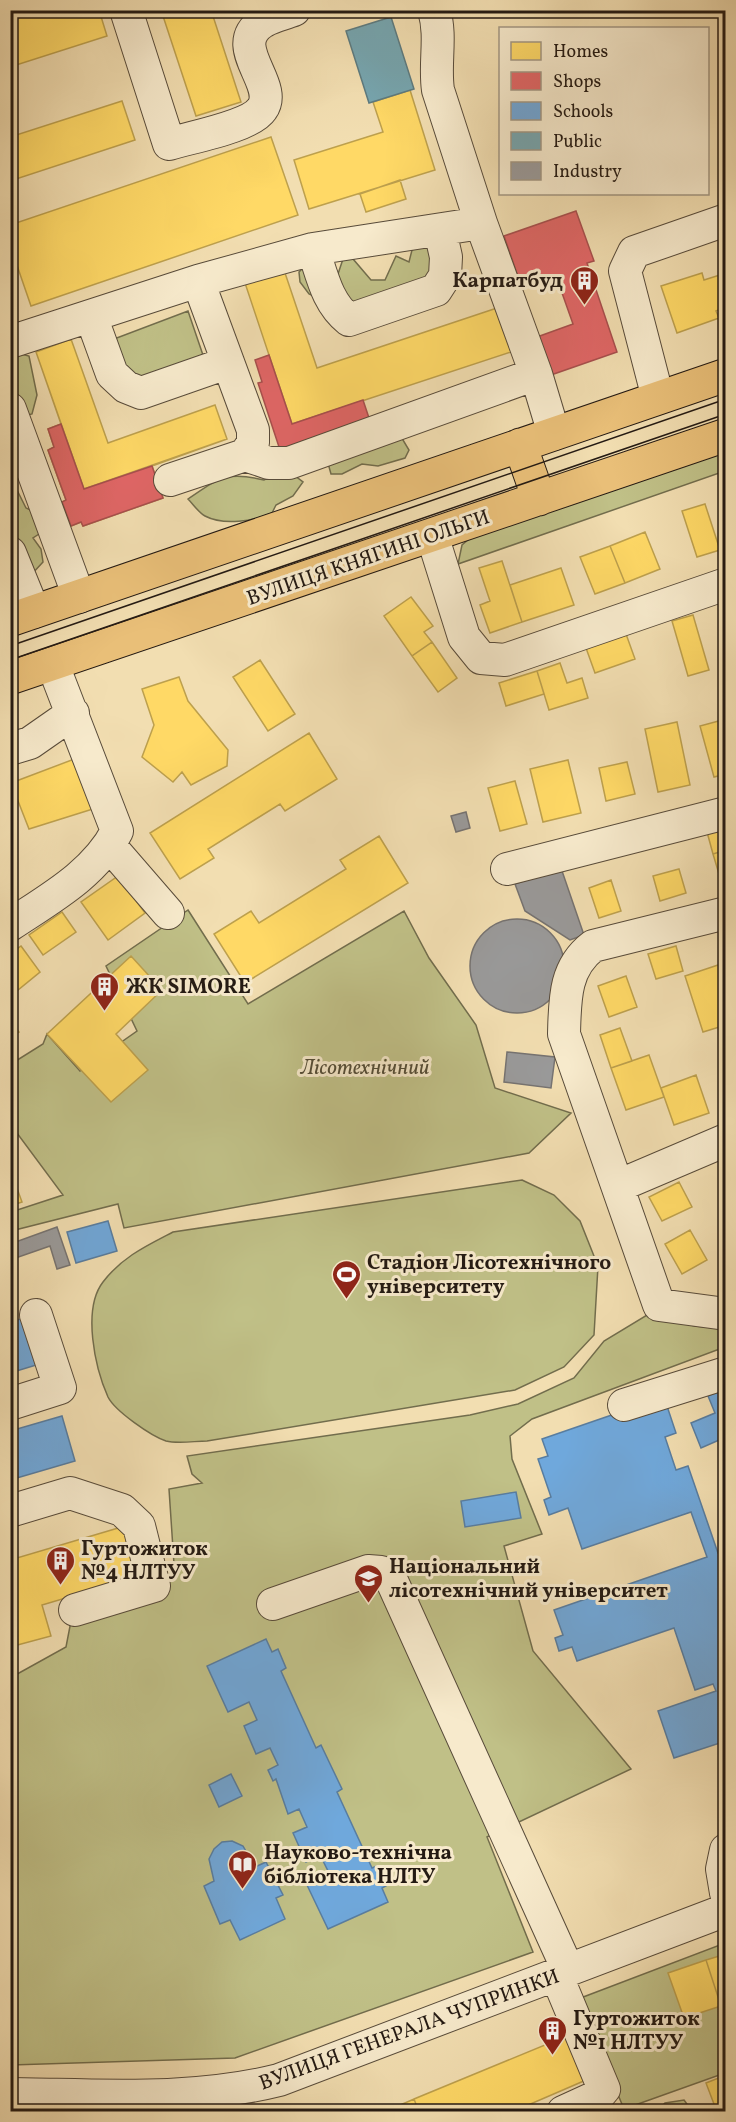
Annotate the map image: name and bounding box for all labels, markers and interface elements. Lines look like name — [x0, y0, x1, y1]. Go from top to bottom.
legend — [499, 27, 709, 195]
text: Homes — [553, 40, 608, 65]
text: Shops — [553, 70, 601, 95]
text: Schools — [553, 100, 613, 125]
text: Public — [553, 130, 602, 155]
text: Industry — [553, 160, 622, 185]
building icon: Карпатбуд — [568, 264, 600, 306]
place label: Карпатбуд — [452, 267, 563, 296]
street label: ВУЛИЦЯ КНЯГИНІ ОЛЬГИ — [243, 503, 494, 614]
building icon: ЖК SIMORE — [89, 970, 121, 1012]
place label: ЖК SIMORE — [126, 973, 251, 1002]
park label: Лісотехнічний — [300, 1054, 430, 1083]
place label: Стадіон Лісотехнічного університету — [367, 1249, 611, 1302]
sports icon: Стадіон Лісотехнічного університету — [330, 1258, 362, 1300]
place label: Гуртожиток №4 НЛТУУ — [81, 1535, 208, 1588]
building icon: Гуртожиток №4 НЛТУУ — [44, 1544, 76, 1586]
place label: Національний лісотехнічний університет — [389, 1553, 668, 1606]
school or university icon: Національний лісотехнічний університет — [352, 1562, 384, 1604]
place label: Науково-технічна бібліотека НЛТУ — [264, 1839, 452, 1892]
library icon: Науково-технічна бібліотека НЛТУ — [227, 1848, 259, 1890]
street label: ВУЛИЦЯ ГЕНЕРАЛА ЧУПРИНКИ — [255, 1962, 564, 2098]
place label: Гуртожиток №1 НЛТУУ — [573, 2005, 700, 2058]
building icon: Гуртожиток №1 НЛТУУ — [536, 2014, 568, 2056]

